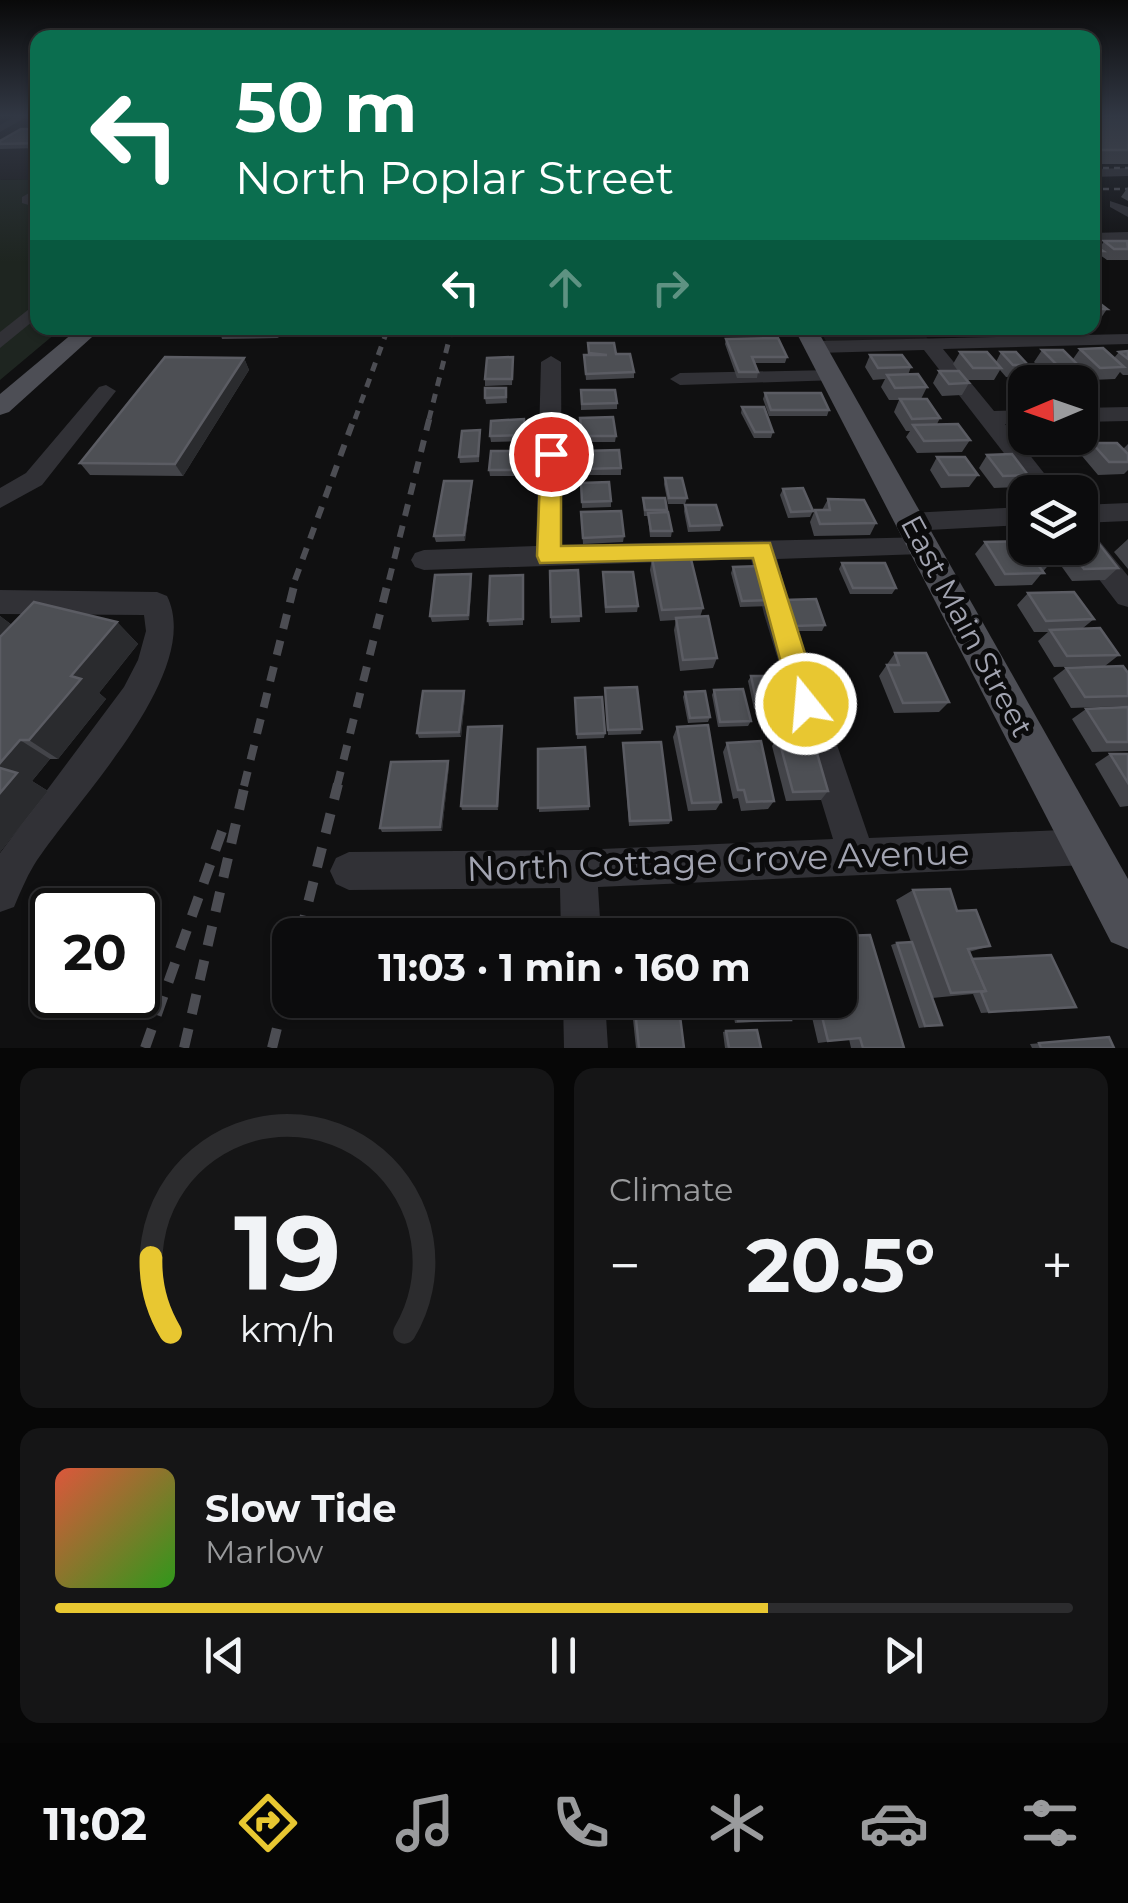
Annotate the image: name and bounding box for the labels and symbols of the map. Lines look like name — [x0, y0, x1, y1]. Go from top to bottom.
north arrow — [1008, 365, 1098, 455]
pin — [509, 412, 594, 497]
street label: East Main Street — [893, 509, 1041, 743]
position arrow — [754, 652, 858, 756]
street label: North Cottage Grove Avenue — [466, 830, 970, 890]
speed limit sign: 20 — [30, 888, 160, 1018]

